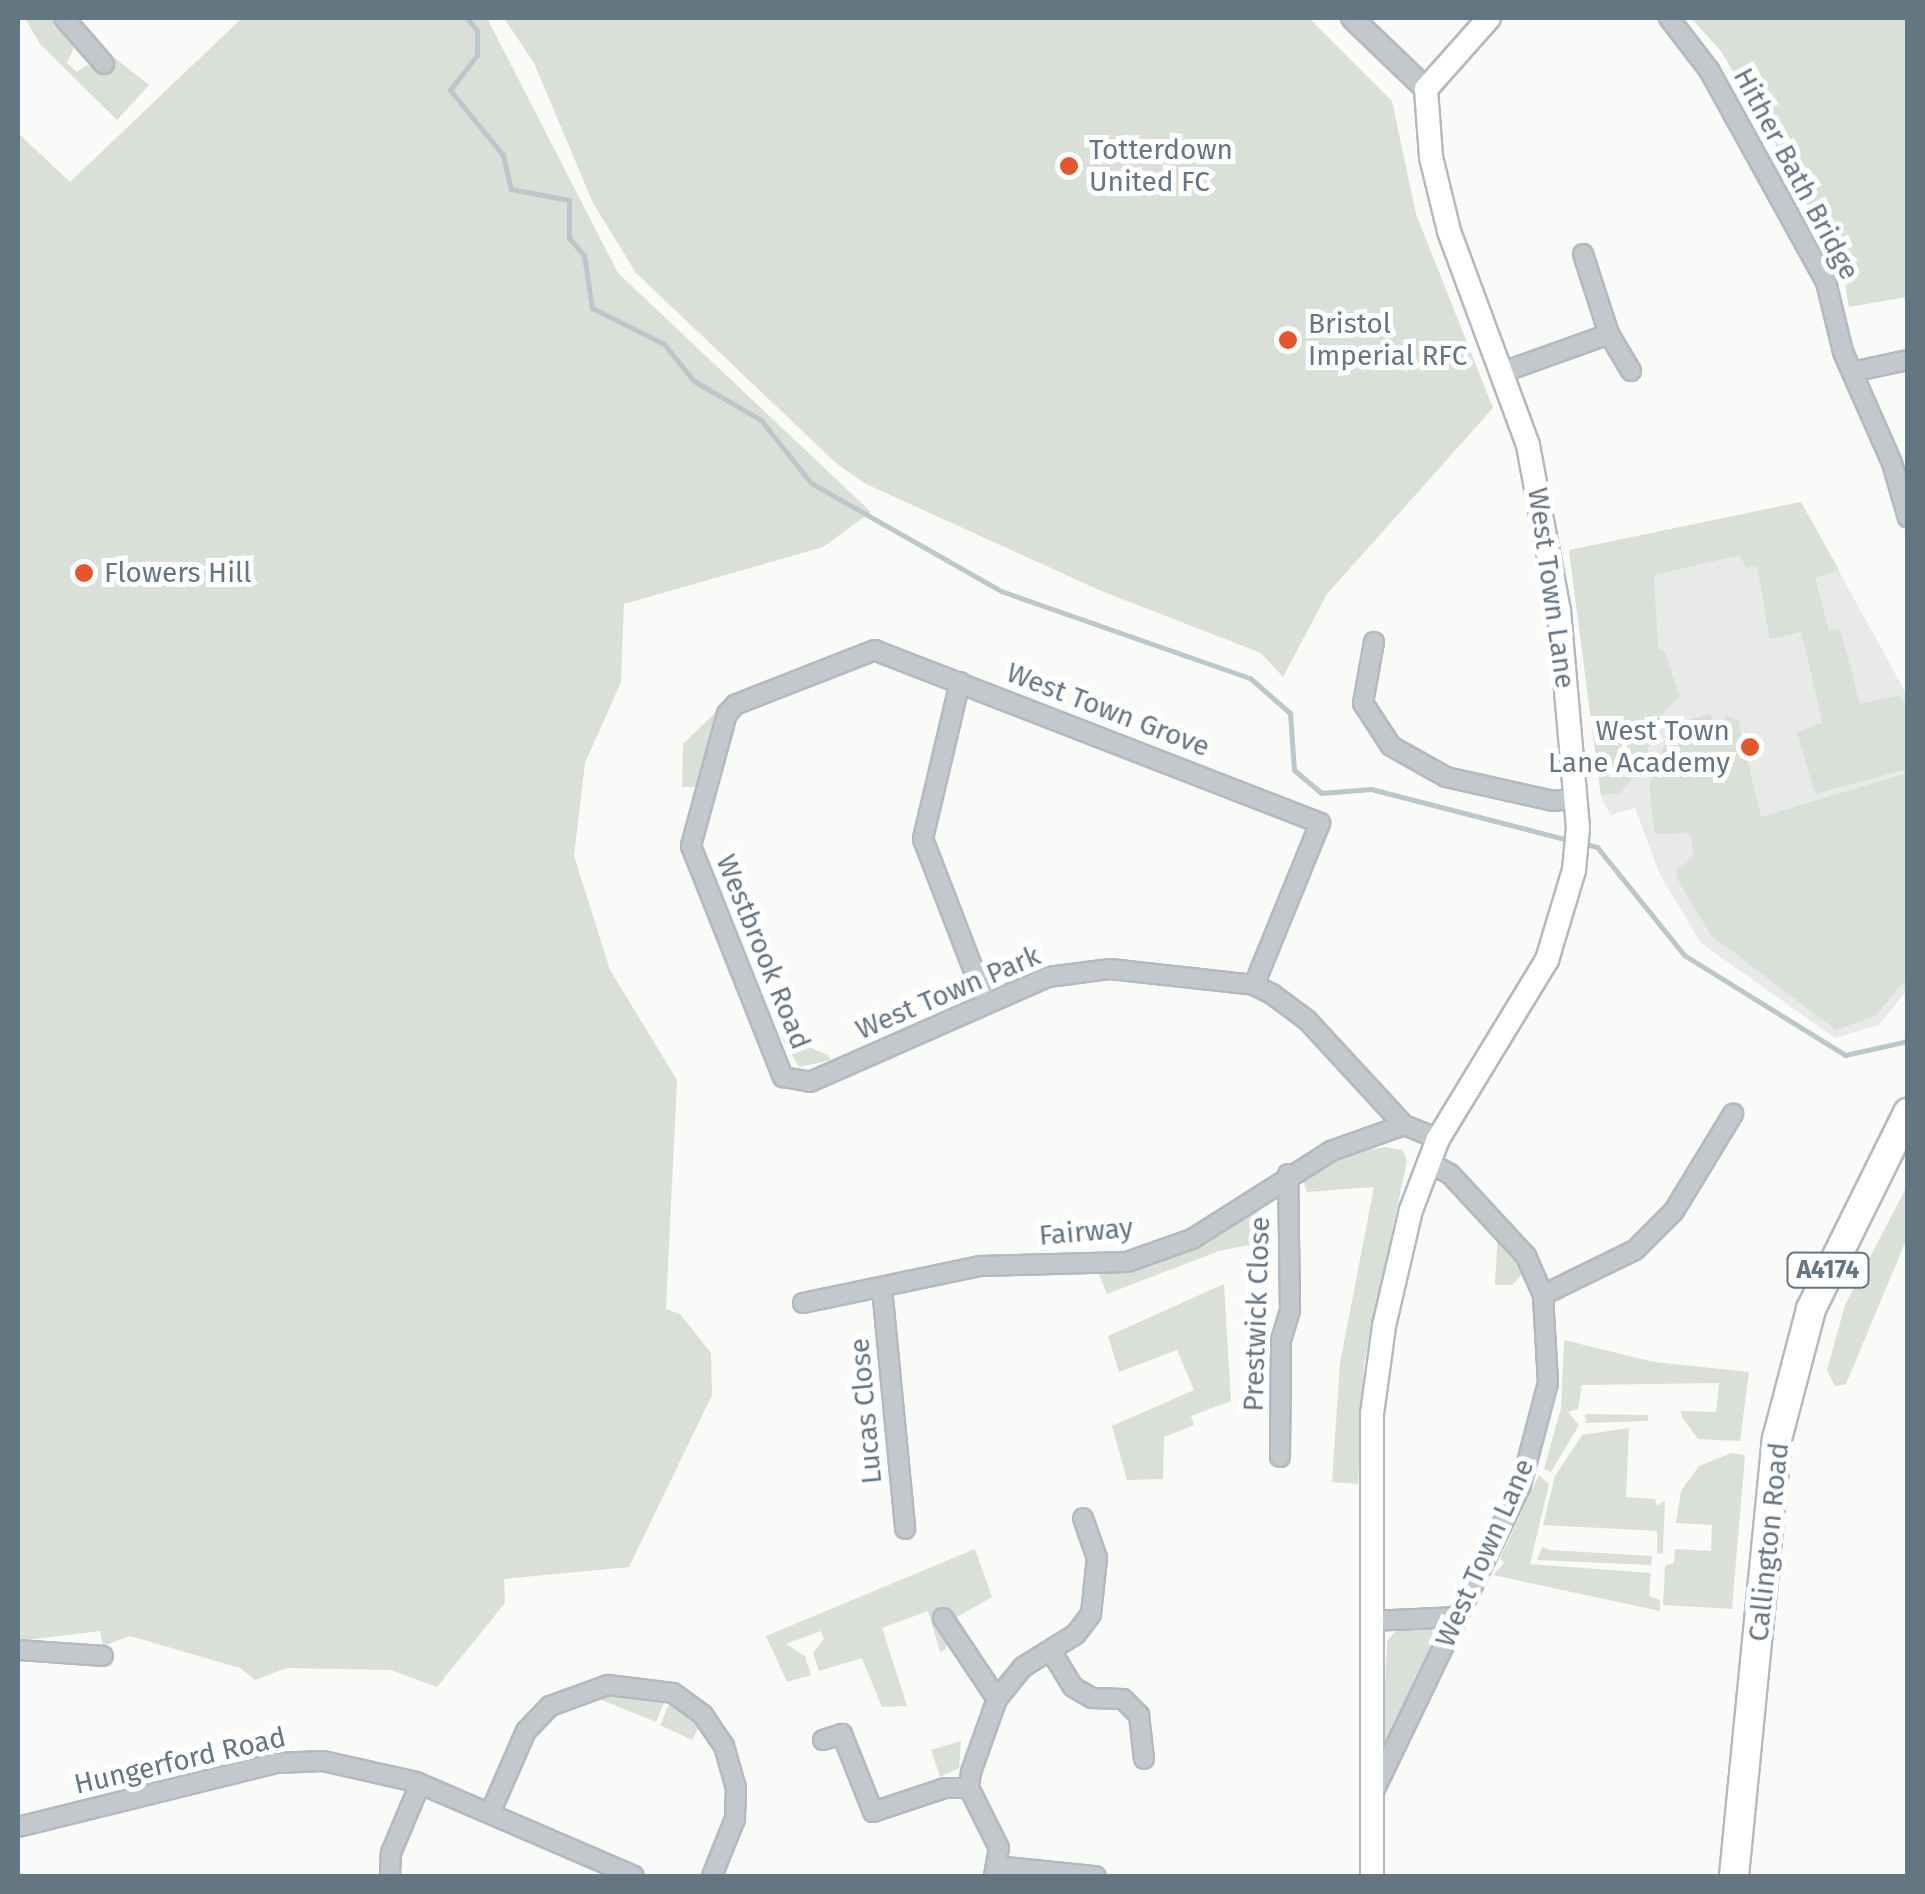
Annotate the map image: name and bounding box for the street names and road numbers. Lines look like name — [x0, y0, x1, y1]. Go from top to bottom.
street label: Hither Bath Bridge — [1726, 62, 1866, 286]
street label: West Town Lane — [1520, 485, 1582, 691]
street label: West Town Grove — [1002, 656, 1214, 764]
street label: Westbrook Road — [709, 850, 817, 1054]
street label: West Town Park — [851, 939, 1045, 1047]
street label: Fairway — [1038, 1211, 1134, 1253]
street label: Prestwick Close — [1237, 1216, 1277, 1412]
road number: A4174 — [1786, 1250, 1870, 1290]
street label: Lucas Close — [843, 1337, 889, 1485]
street label: Callington Road — [1742, 1441, 1796, 1643]
street label: West Town Lane — [1428, 1454, 1542, 1652]
street label: Hungerford Road — [71, 1720, 289, 1802]

